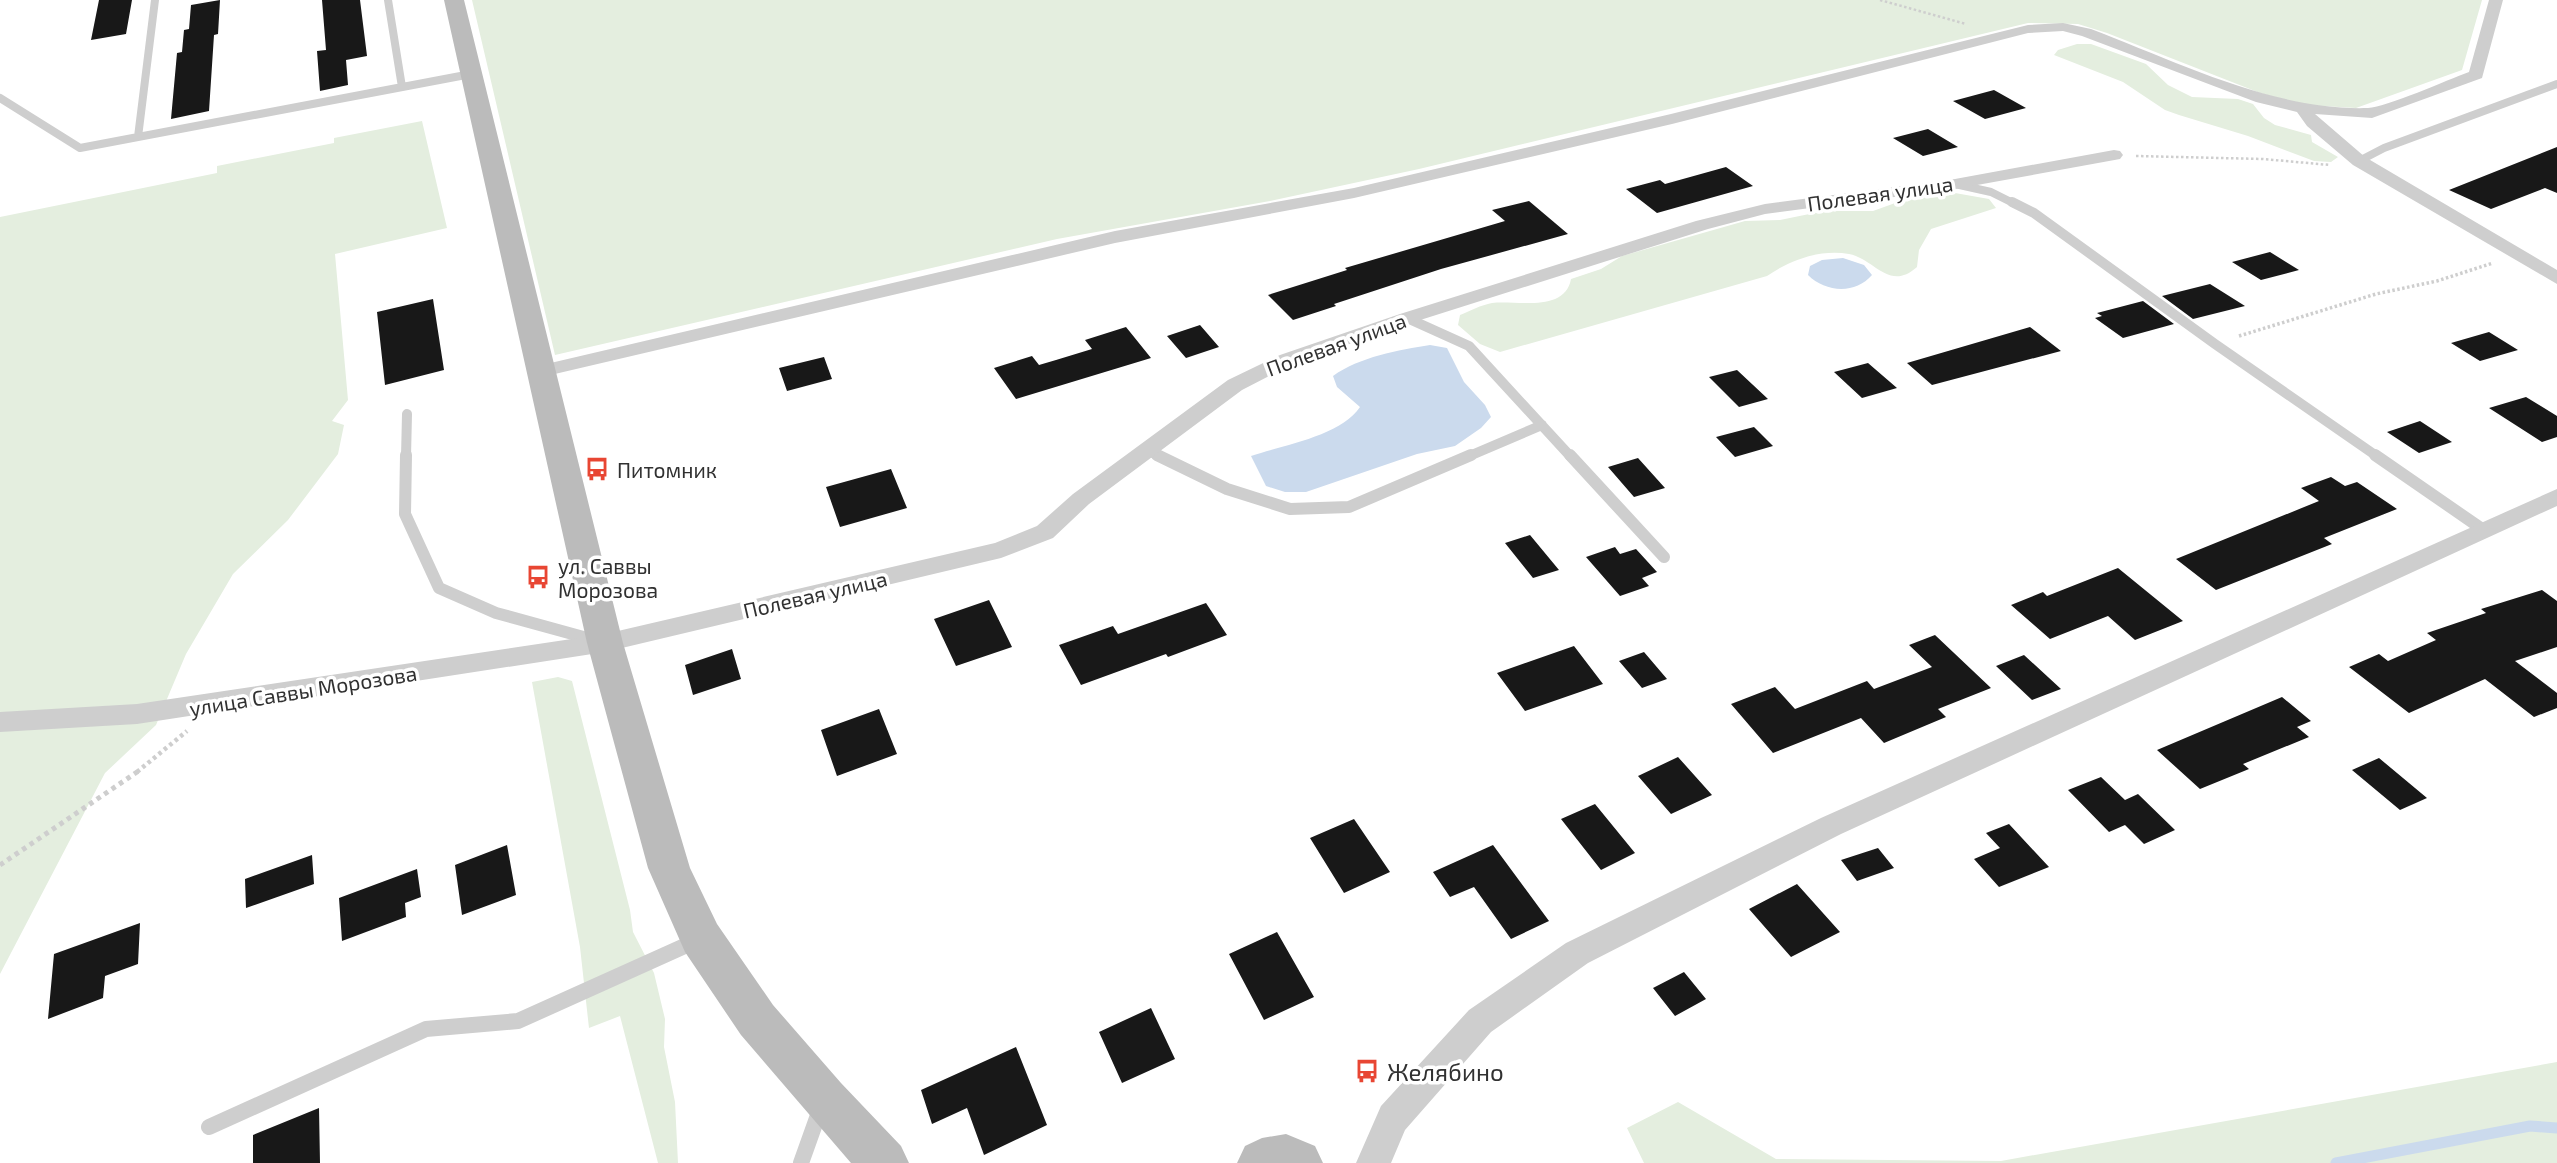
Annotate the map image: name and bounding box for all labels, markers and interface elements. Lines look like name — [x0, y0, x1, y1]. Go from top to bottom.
street label: Полевая улица — [1805, 170, 1955, 217]
street label: Полевая улица — [1263, 307, 1410, 382]
bus stop icon: Питомник — [583, 455, 611, 483]
place label: Питомник — [617, 457, 717, 482]
place label: ул. Саввы Морозова — [558, 553, 658, 602]
bus stop icon: ул. Саввы Морозова — [524, 563, 552, 591]
street label: Полевая улица — [741, 565, 890, 624]
street label: улица Саввы Морозова — [187, 660, 419, 721]
bus stop icon: Желябино — [1353, 1057, 1381, 1085]
place label: Желябино — [1387, 1057, 1504, 1086]

